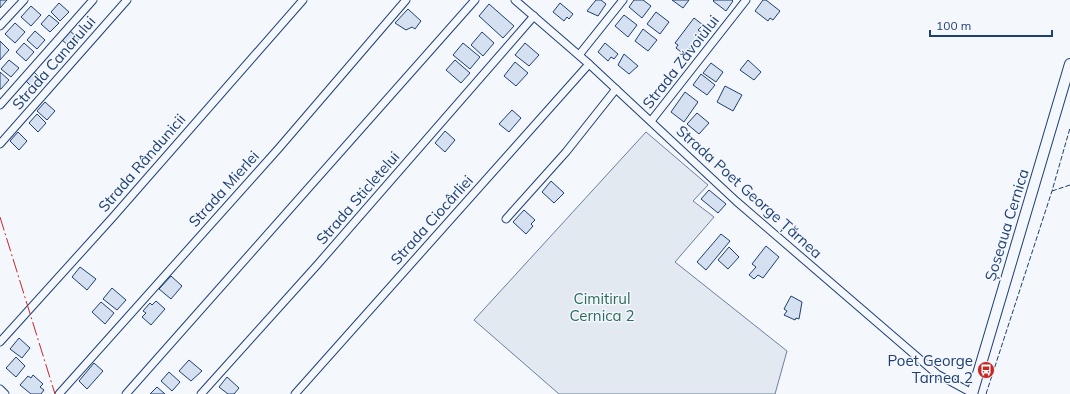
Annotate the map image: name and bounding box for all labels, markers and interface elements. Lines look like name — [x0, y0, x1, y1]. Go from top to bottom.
street label: Strada Zăvoiului — [638, 11, 723, 112]
street label: Strada Canarului — [8, 12, 99, 113]
scale bar — [930, 12, 1052, 38]
text: 100 m — [936, 18, 971, 33]
street label: Strada Rândunicii — [94, 110, 189, 216]
street label: Strada Poet George Țărnea — [672, 121, 826, 262]
street label: Strada Mierlei — [184, 147, 263, 231]
street label: Strada Sticletelui — [312, 147, 403, 248]
street label: Șoseaua Cernica — [980, 167, 1033, 283]
street label: Strada Ciocârliei — [386, 171, 477, 268]
park label: Cimitirul Cernica 2 — [570, 289, 634, 325]
place label: Poet George Tarnea 2 — [887, 351, 973, 387]
bus stop icon: Poet George Tarnea 2 — [976, 360, 996, 380]

